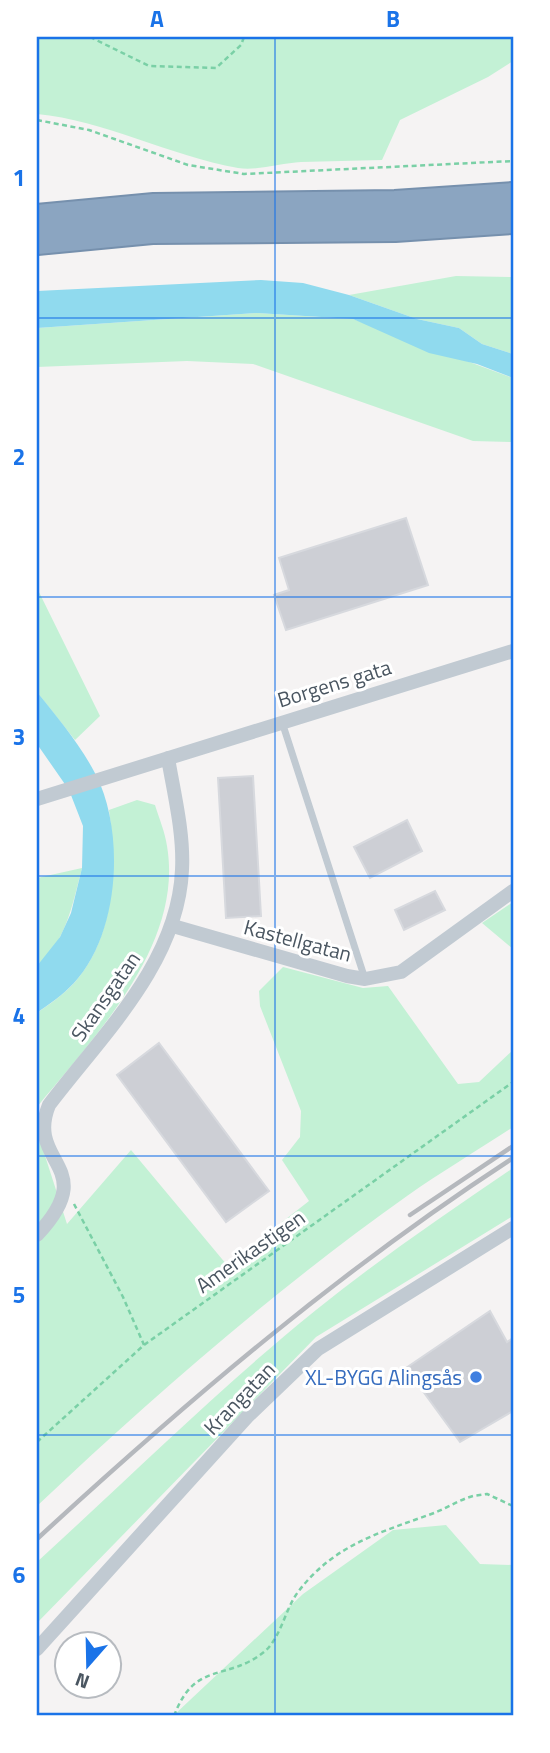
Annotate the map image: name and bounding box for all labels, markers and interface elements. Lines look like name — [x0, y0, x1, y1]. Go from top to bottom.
text: A — [150, 1, 164, 36]
text: B — [386, 1, 400, 36]
text: 1 — [13, 160, 25, 195]
text: 2 — [13, 439, 25, 474]
street label: Borgens gata — [273, 650, 395, 715]
text: 3 — [13, 719, 25, 754]
street label: Kastellgatan — [241, 910, 355, 970]
street label: Skansgatan — [62, 945, 148, 1047]
text: 4 — [13, 998, 25, 1033]
street label: Amerikastigen — [189, 1201, 311, 1301]
text: 5 — [13, 1277, 25, 1312]
street label: Krangatan — [196, 1354, 282, 1442]
place label: XL-BYGG Alingsås — [305, 1361, 462, 1393]
marker: XL-BYGG Alingsås — [468, 1369, 484, 1385]
text: 6 — [13, 1557, 26, 1592]
north arrow — [52, 1630, 122, 1700]
text: N — [71, 1666, 93, 1697]

